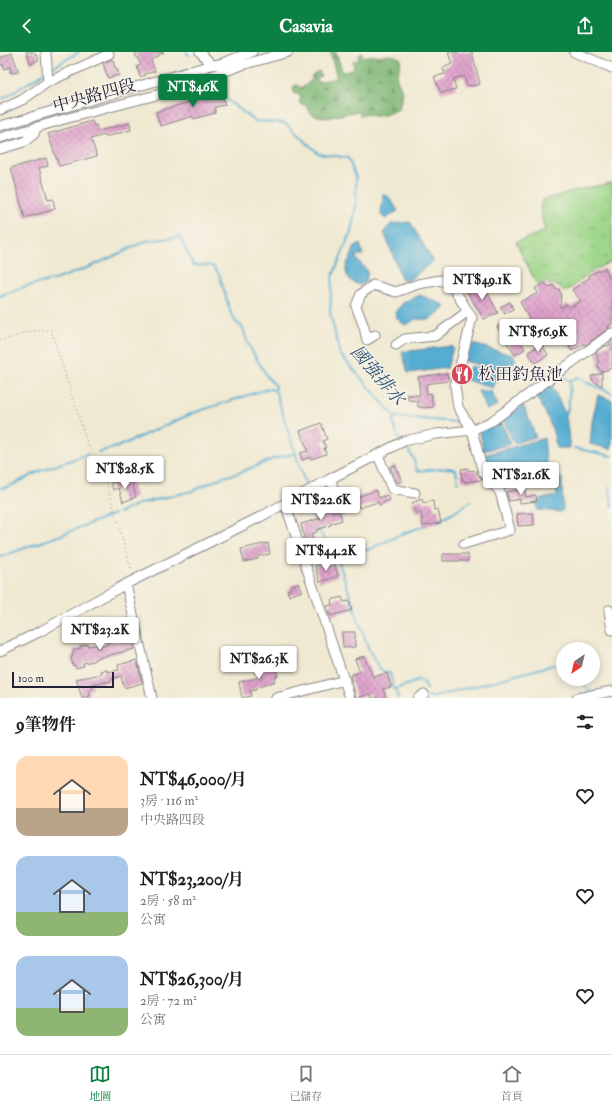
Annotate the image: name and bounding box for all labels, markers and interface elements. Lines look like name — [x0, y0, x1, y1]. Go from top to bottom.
icon: back — [16, 15, 38, 37]
text: Casavia — [279, 15, 333, 38]
icon: share — [574, 15, 596, 37]
street label: 中央路四段 — [50, 74, 138, 117]
pin: NT$46K — [160, 74, 226, 108]
text: NT$46K — [167, 79, 219, 95]
pin: NT$49.1K — [441, 267, 523, 301]
text: NT$49.1K — [453, 272, 511, 288]
pin: NT$56.9K — [497, 319, 579, 353]
text: NT$56.9K — [508, 324, 568, 340]
water label: 國強排水 — [345, 341, 411, 412]
restaurant icon: 松田釣魚池 — [449, 361, 475, 387]
place label: 松田釣魚池 — [478, 364, 563, 385]
pin: NT$28.5K — [84, 456, 166, 490]
text: NT$28.5K — [96, 461, 154, 477]
pin: NT$21.6K — [480, 462, 562, 496]
text: NT$21.6K — [492, 467, 550, 483]
pin: NT$22.6K — [280, 487, 362, 521]
text: NT$22.6K — [291, 492, 351, 508]
pin: NT$44.2K — [285, 538, 367, 572]
text: NT$44.2K — [295, 543, 357, 559]
pin: NT$23.2K — [59, 617, 141, 651]
text: NT$23.2K — [71, 622, 129, 638]
north arrow — [556, 642, 600, 686]
map controls — [556, 642, 600, 686]
pin: NT$26.3K — [218, 646, 300, 680]
text: NT$26.3K — [230, 651, 288, 667]
scale bar — [12, 670, 114, 689]
text: 100 m — [18, 672, 44, 685]
icon: filters — [574, 711, 596, 733]
text: 9筆物件 — [16, 714, 76, 735]
text: NT$46,000/月 — [140, 769, 247, 790]
icon: home — [48, 772, 96, 820]
icon: heart — [574, 785, 596, 807]
text: 3房 · 116 m² — [140, 793, 198, 809]
text: 中央路四段 — [140, 812, 205, 828]
text: NT$23,200/月 — [140, 869, 244, 890]
icon: home — [48, 872, 96, 920]
icon: heart — [574, 885, 596, 907]
text: 2房 · 58 m² — [140, 893, 196, 909]
text: 公寓 — [140, 912, 166, 928]
text: NT$26,300/月 — [140, 969, 244, 990]
icon: home — [48, 972, 96, 1020]
icon: heart — [574, 985, 596, 1007]
text: 2房 · 72 m² — [140, 993, 197, 1009]
text: 公寓 — [140, 1012, 166, 1028]
tab: 地圖 — [89, 1063, 111, 1103]
tab: 已儲存 — [289, 1063, 322, 1103]
tab: 首頁 — [501, 1063, 523, 1103]

